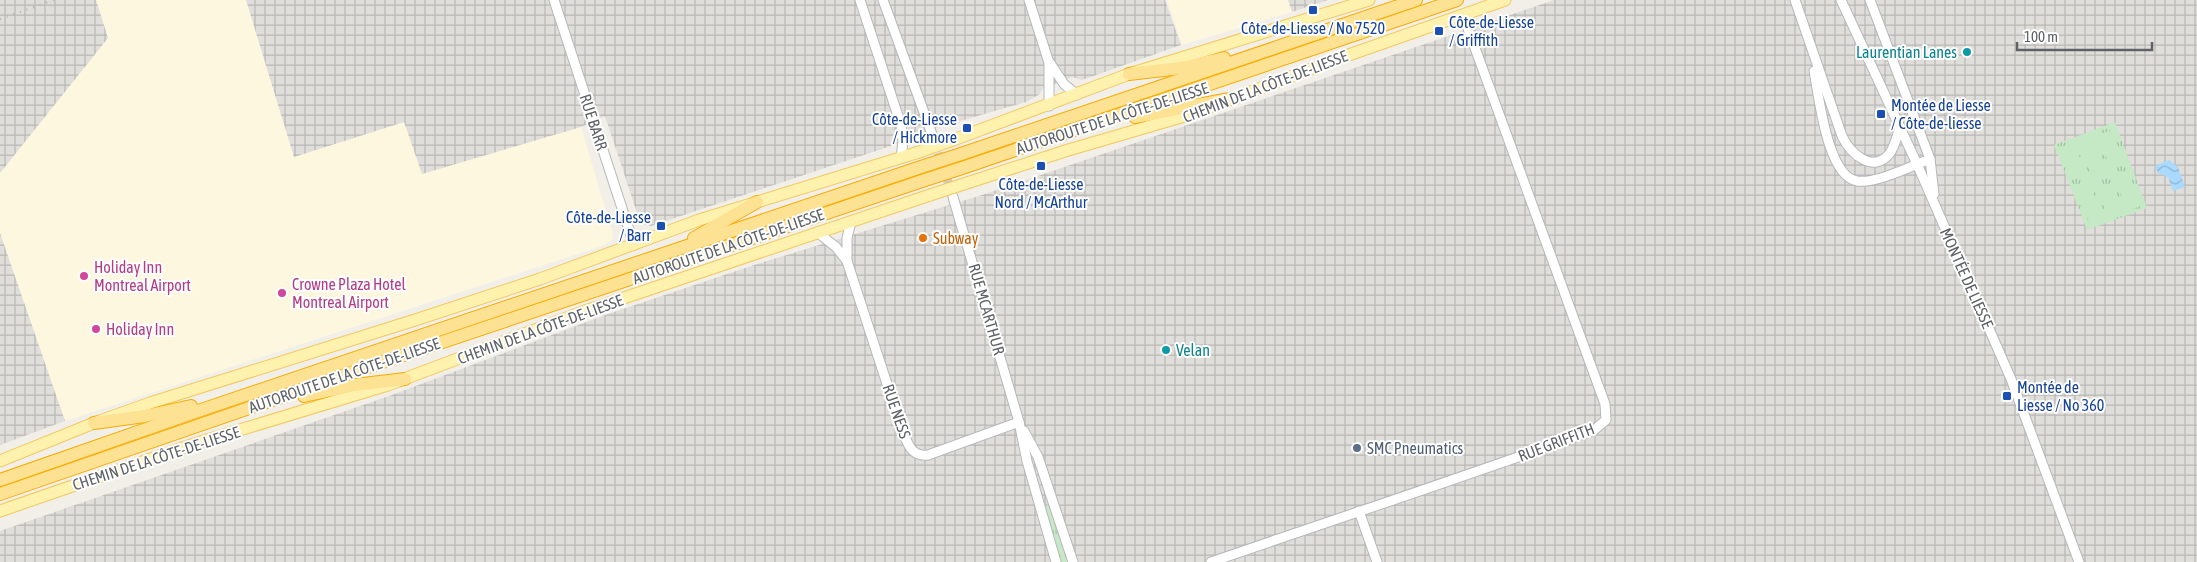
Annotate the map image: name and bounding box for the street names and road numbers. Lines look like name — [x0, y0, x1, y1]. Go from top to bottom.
street label: CHEMIN DE LA CÔTE-DE-LIESSE — [1180, 46, 1350, 126]
street label: AUTOROUTE DE LA CÔTE-DE-LIESSE — [1014, 78, 1211, 158]
street label: RUE BARR — [576, 92, 612, 152]
street label: AUTOROUTE DE LA CÔTE-DE-LIESSE — [630, 205, 826, 287]
street label: MONTÉE DE LIESSE — [1937, 225, 1997, 331]
street label: RUE MCARTHUR — [965, 261, 1009, 357]
street label: CHEMIN DE LA CÔTE-DE-LIESSE — [455, 291, 625, 367]
street label: AUTOROUTE DE LA CÔTE-DE-LIESSE — [246, 334, 442, 416]
street label: RUE NESS — [879, 382, 915, 441]
street label: RUE GRIFFITH — [1515, 419, 1597, 465]
street label: CHEMIN DE LA CÔTE-DE-LIESSE — [70, 422, 242, 494]

